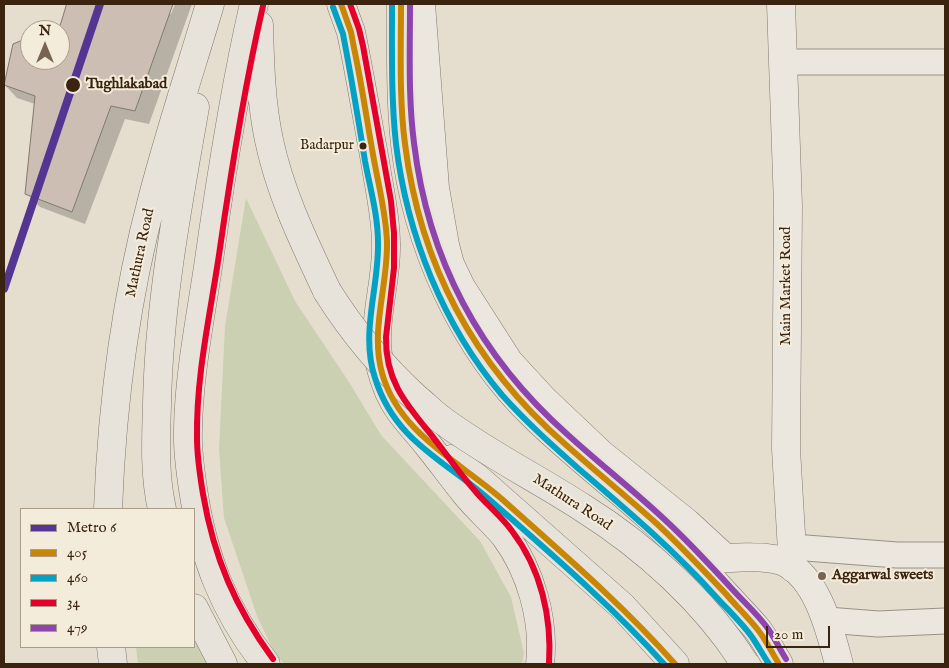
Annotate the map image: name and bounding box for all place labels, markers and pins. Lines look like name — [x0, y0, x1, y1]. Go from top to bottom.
marker: Tughlakabad — [64, 76, 82, 94]
place label: Tughlakabad — [86, 76, 167, 94]
place label: Badarpur — [300, 138, 354, 154]
marker: Badarpur — [358, 141, 368, 151]
place label: Aggarwal sweets — [832, 567, 933, 585]
marker: Aggarwal sweets — [816, 570, 828, 582]

